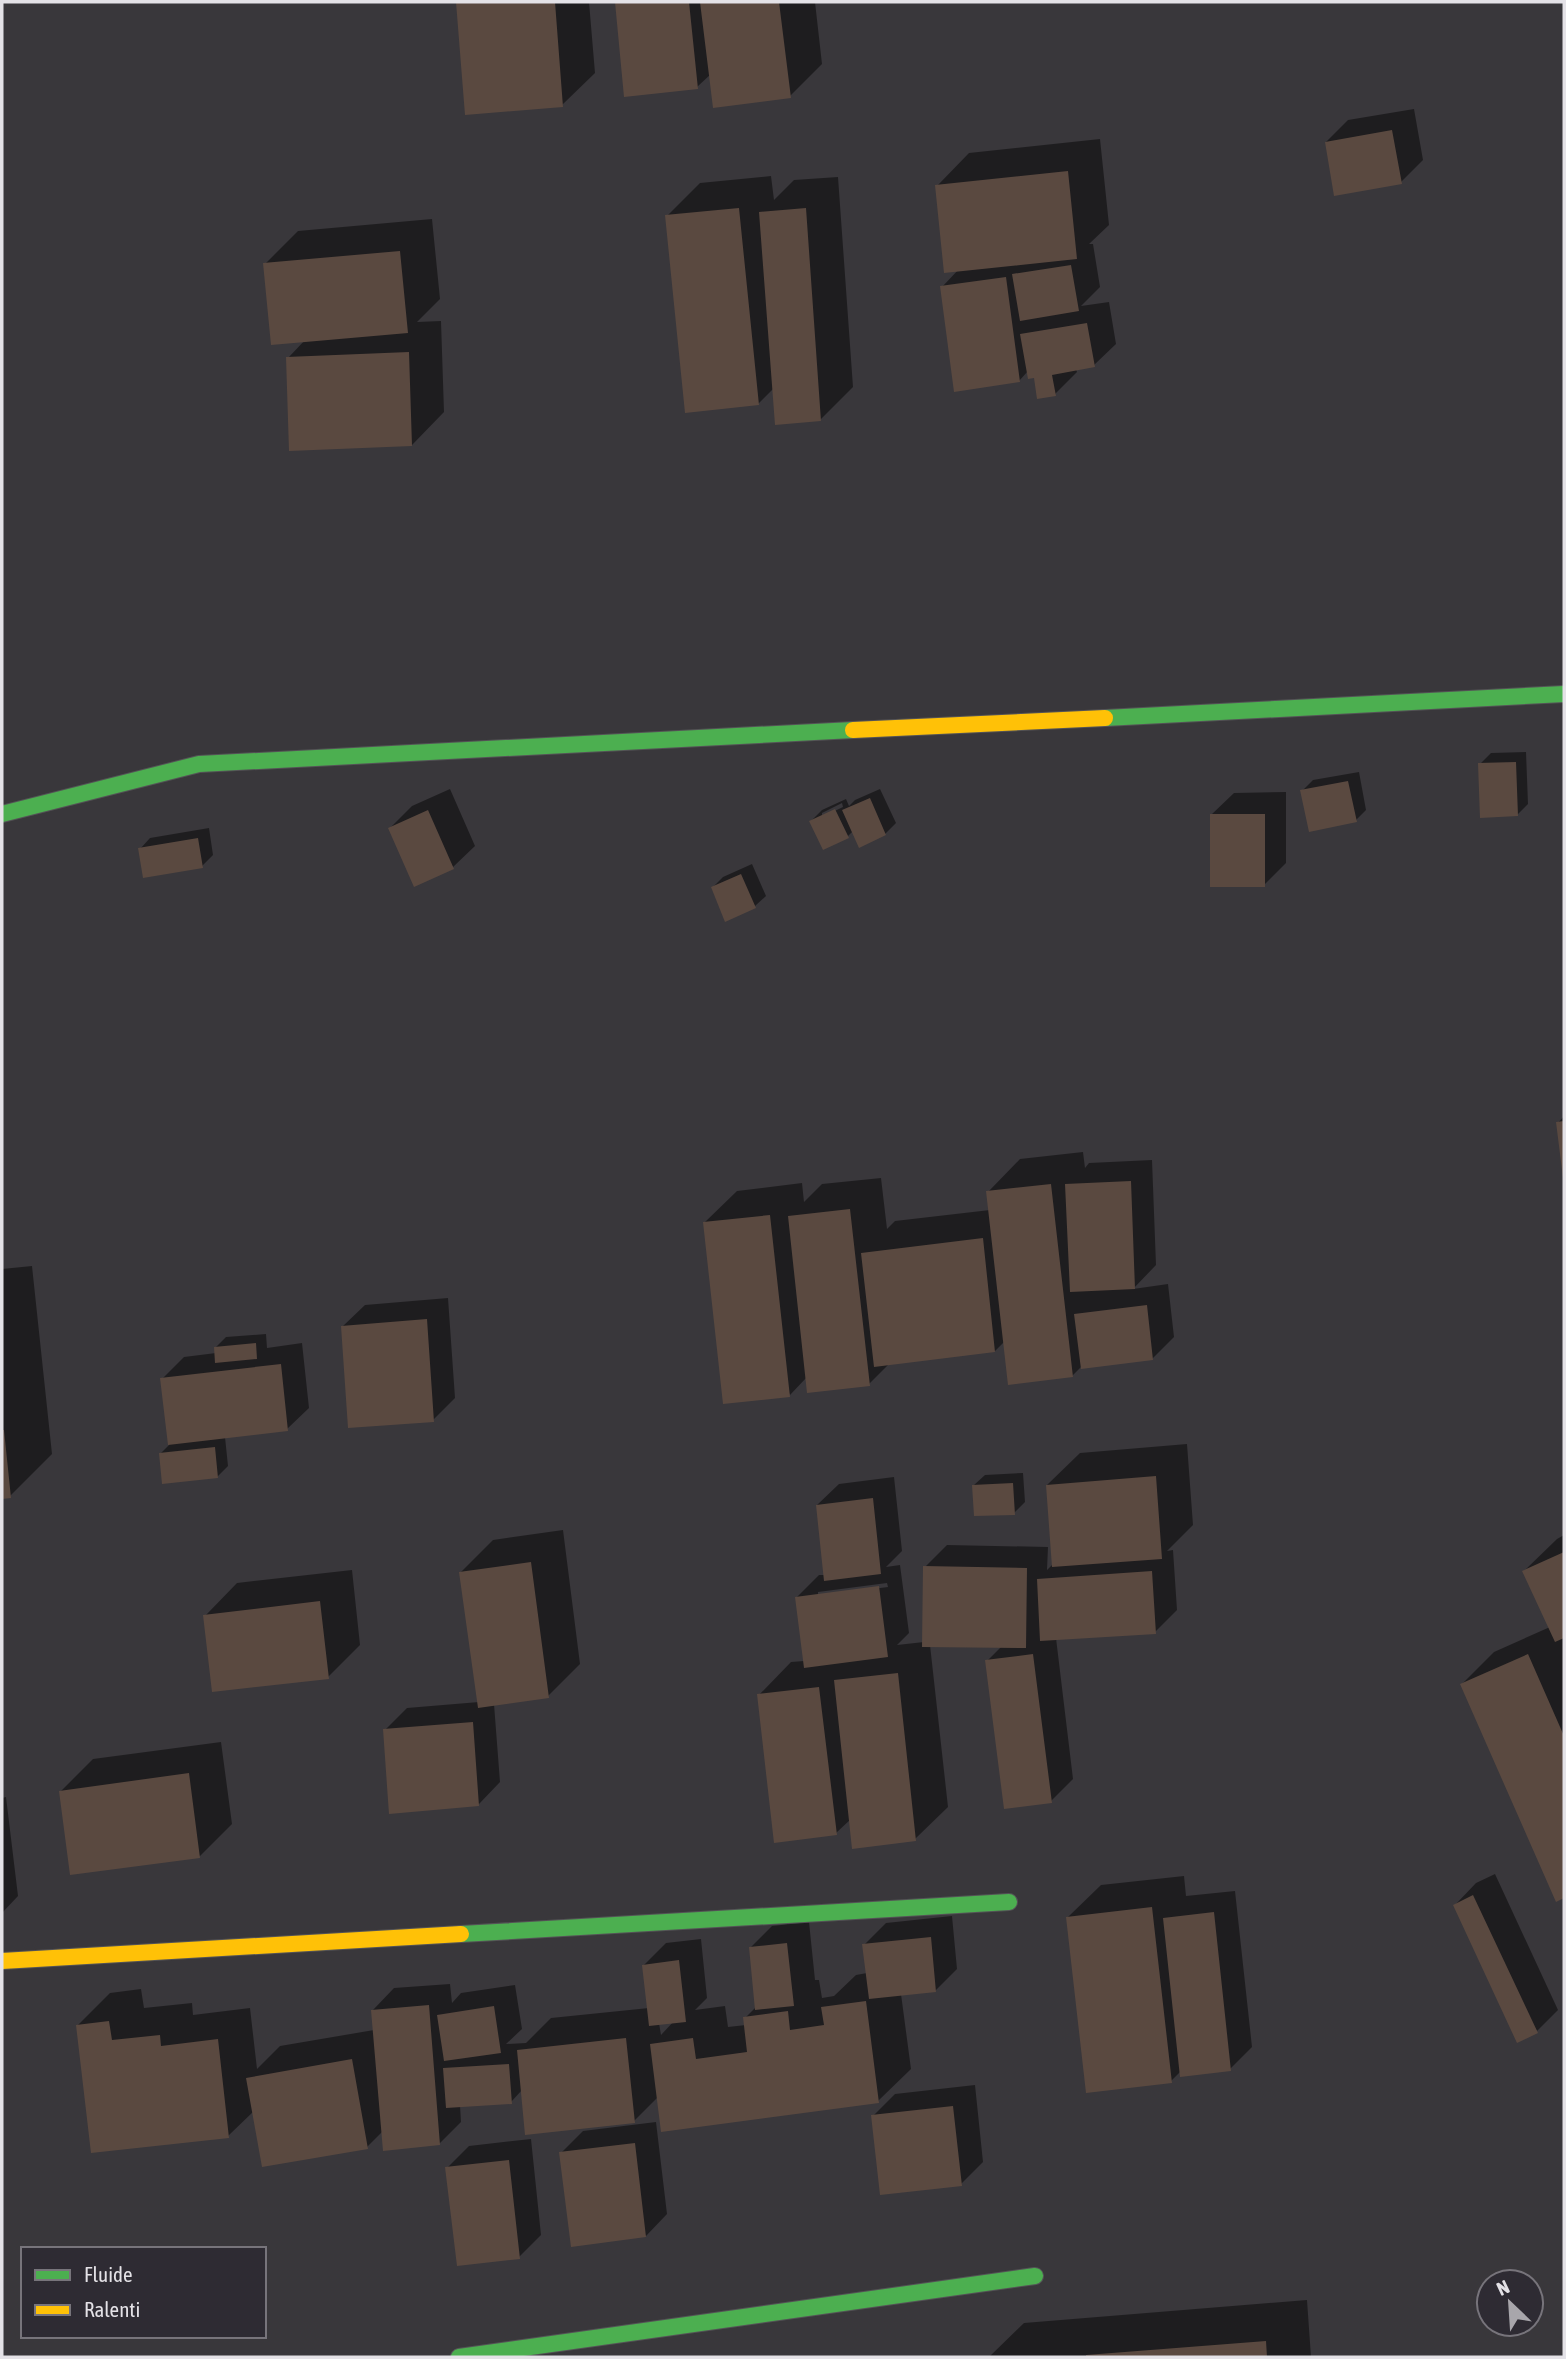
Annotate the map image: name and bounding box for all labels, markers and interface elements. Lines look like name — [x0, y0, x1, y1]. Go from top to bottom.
legend — [21, 2247, 266, 2338]
text: Fluide — [84, 2262, 133, 2286]
north arrow — [1475, 2268, 1545, 2338]
text: N — [1493, 2275, 1513, 2300]
text: Ralenti — [84, 2297, 140, 2321]

